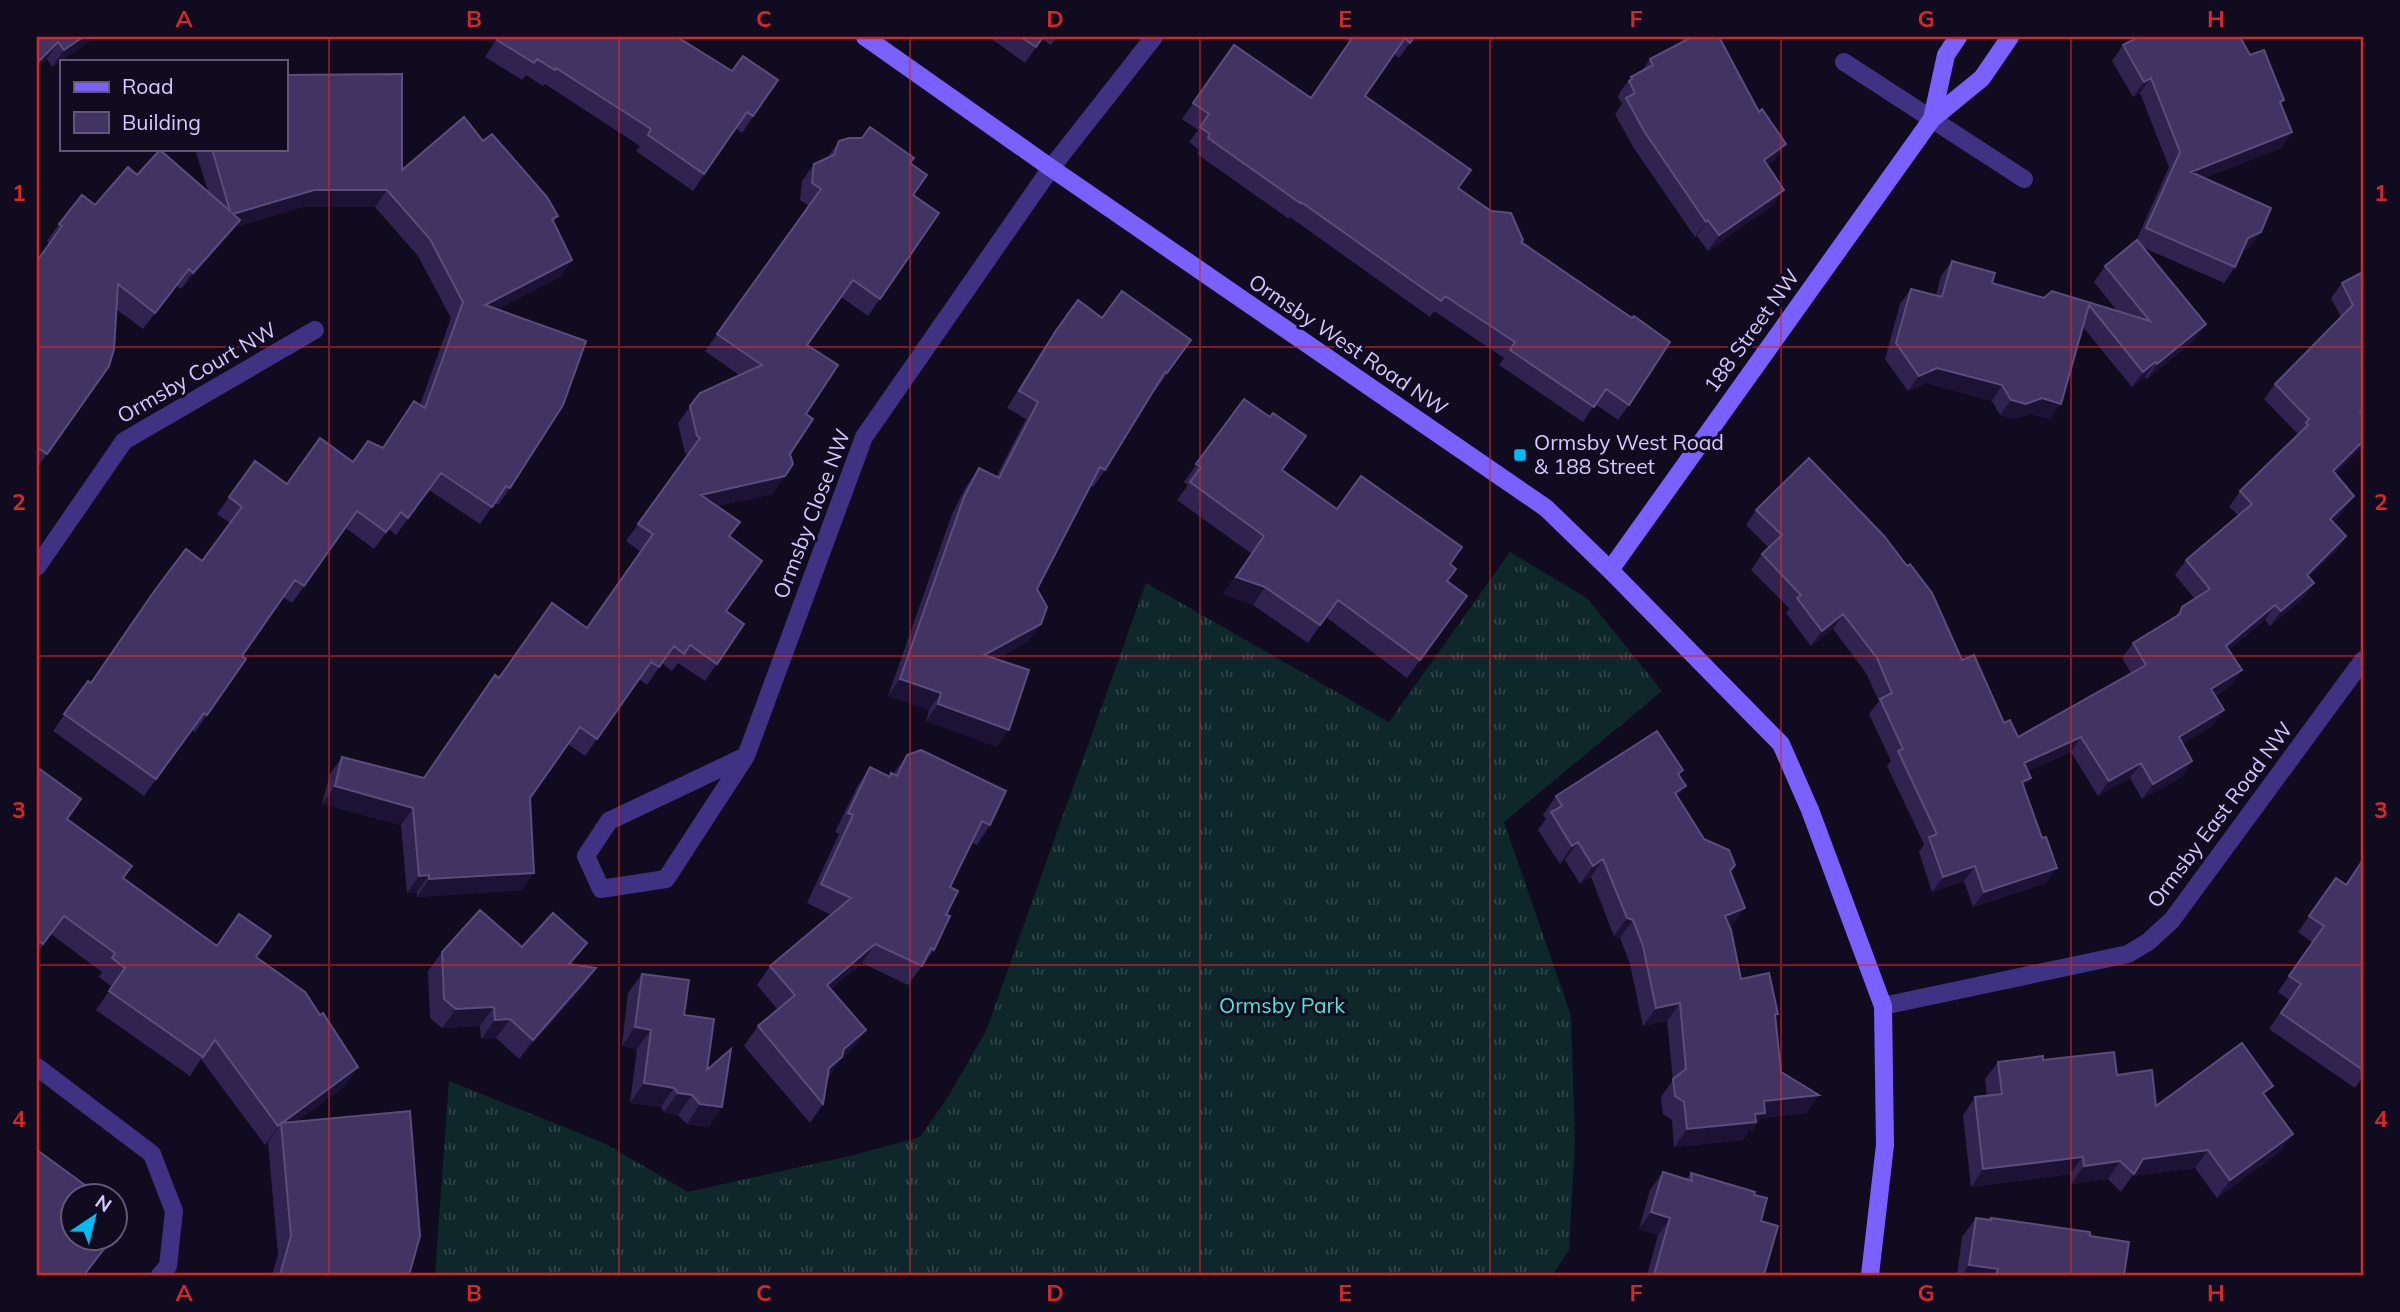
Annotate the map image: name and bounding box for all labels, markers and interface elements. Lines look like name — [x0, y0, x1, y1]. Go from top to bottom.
text: A — [175, 4, 193, 33]
text: B — [466, 4, 482, 33]
text: C — [756, 4, 772, 33]
text: D — [1046, 4, 1064, 33]
text: E — [1338, 4, 1352, 33]
text: F — [1629, 4, 1643, 33]
text: G — [1917, 4, 1935, 33]
text: H — [2207, 4, 2225, 33]
legend — [60, 60, 287, 150]
text: Road — [122, 73, 173, 99]
text: Building — [122, 109, 201, 135]
text: 1 — [12, 178, 26, 207]
text: 1 — [2374, 178, 2388, 207]
street label: 188 Street NW — [1698, 264, 1805, 397]
street label: Ormsby West Road NW — [1244, 268, 1453, 421]
street label: Ormsby Court NW — [112, 316, 281, 428]
street label: Ormsby Close NW — [767, 425, 855, 602]
place label: Ormsby West Road & 188 Street — [1534, 429, 1724, 479]
marker: Ormsby West Road & 188 Street — [1512, 447, 1528, 463]
text: 2 — [12, 487, 26, 516]
text: 2 — [2374, 487, 2388, 516]
street label: Ormsby East Road NW — [2141, 716, 2297, 912]
text: 3 — [12, 795, 26, 824]
text: 3 — [2374, 795, 2388, 824]
park label: Ormsby Park — [1219, 992, 1345, 1018]
text: 4 — [12, 1104, 26, 1133]
text: 4 — [2374, 1104, 2388, 1133]
north arrow — [60, 1182, 130, 1252]
text: N — [91, 1189, 117, 1217]
text: A — [175, 1278, 193, 1307]
text: B — [466, 1278, 482, 1307]
text: C — [756, 1278, 772, 1307]
text: D — [1046, 1278, 1064, 1307]
text: E — [1338, 1278, 1352, 1307]
text: F — [1629, 1278, 1643, 1307]
text: G — [1917, 1278, 1935, 1307]
text: H — [2207, 1278, 2225, 1307]

